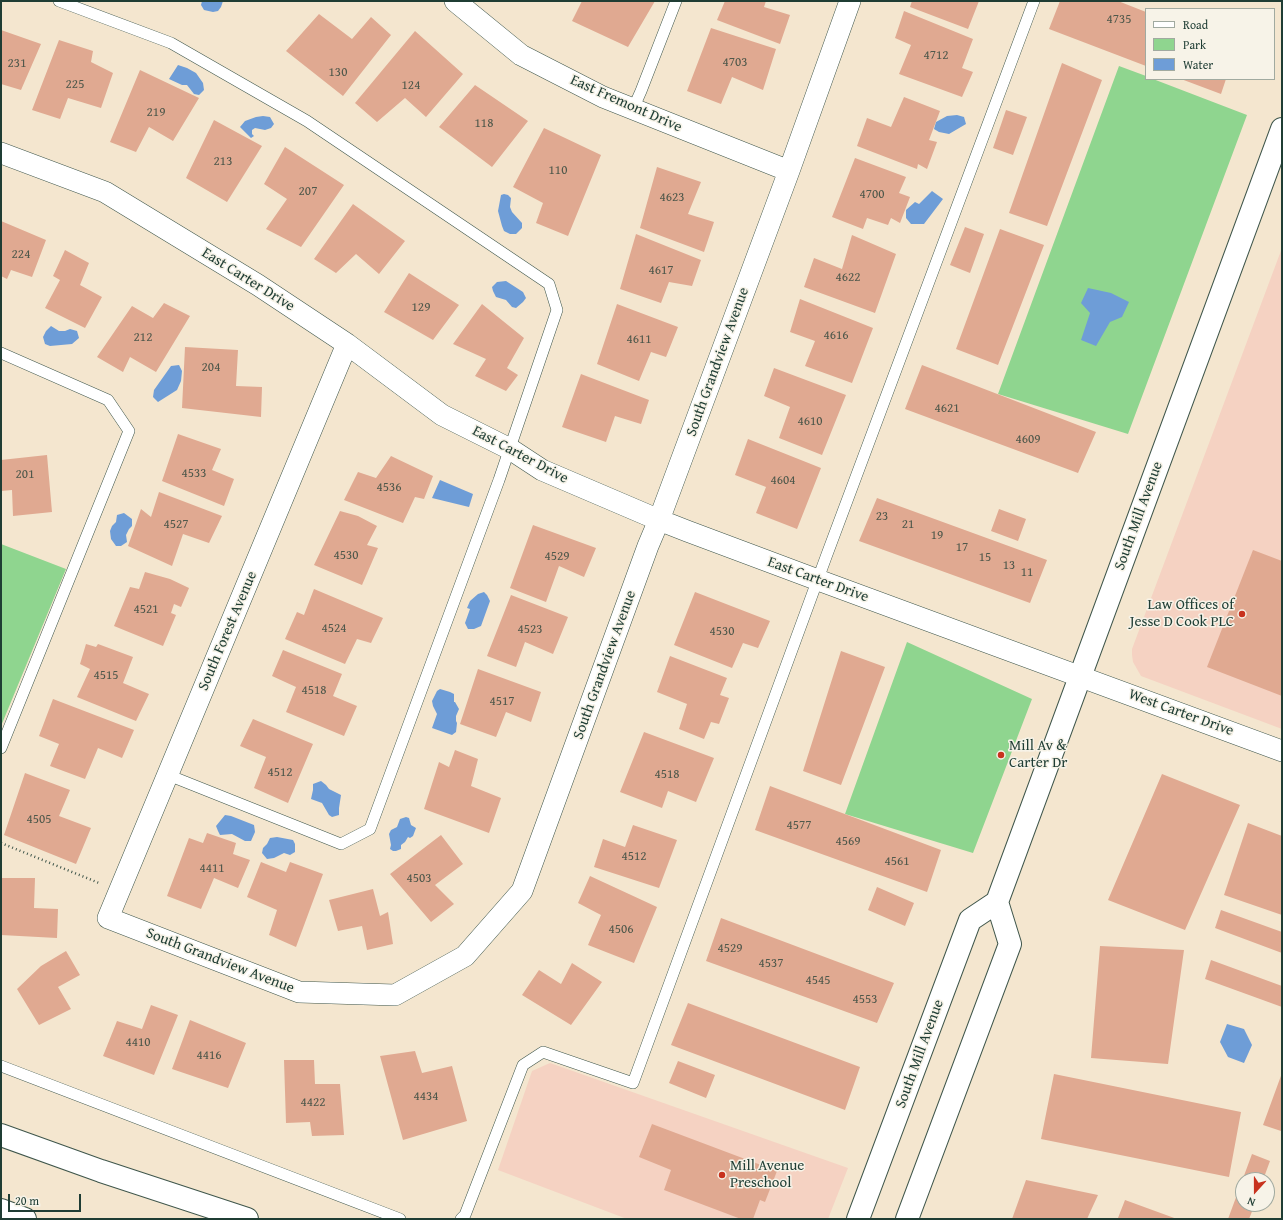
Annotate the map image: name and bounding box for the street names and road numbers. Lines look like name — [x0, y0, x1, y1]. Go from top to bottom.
street label: East Fremont Drive — [567, 71, 685, 137]
street label: East Carter Drive — [198, 244, 298, 316]
street label: South Grandview Avenue — [683, 285, 753, 439]
street label: East Carter Drive — [469, 422, 571, 488]
street label: South Mill Avenue — [1111, 459, 1167, 573]
street label: East Carter Drive — [765, 553, 871, 607]
street label: South Forest Avenue — [195, 569, 261, 693]
street label: South Grandview Avenue — [570, 588, 640, 742]
street label: West Carter Drive — [1126, 686, 1236, 740]
street label: South Grandview Avenue — [143, 924, 297, 998]
street label: South Mill Avenue — [892, 997, 948, 1111]

